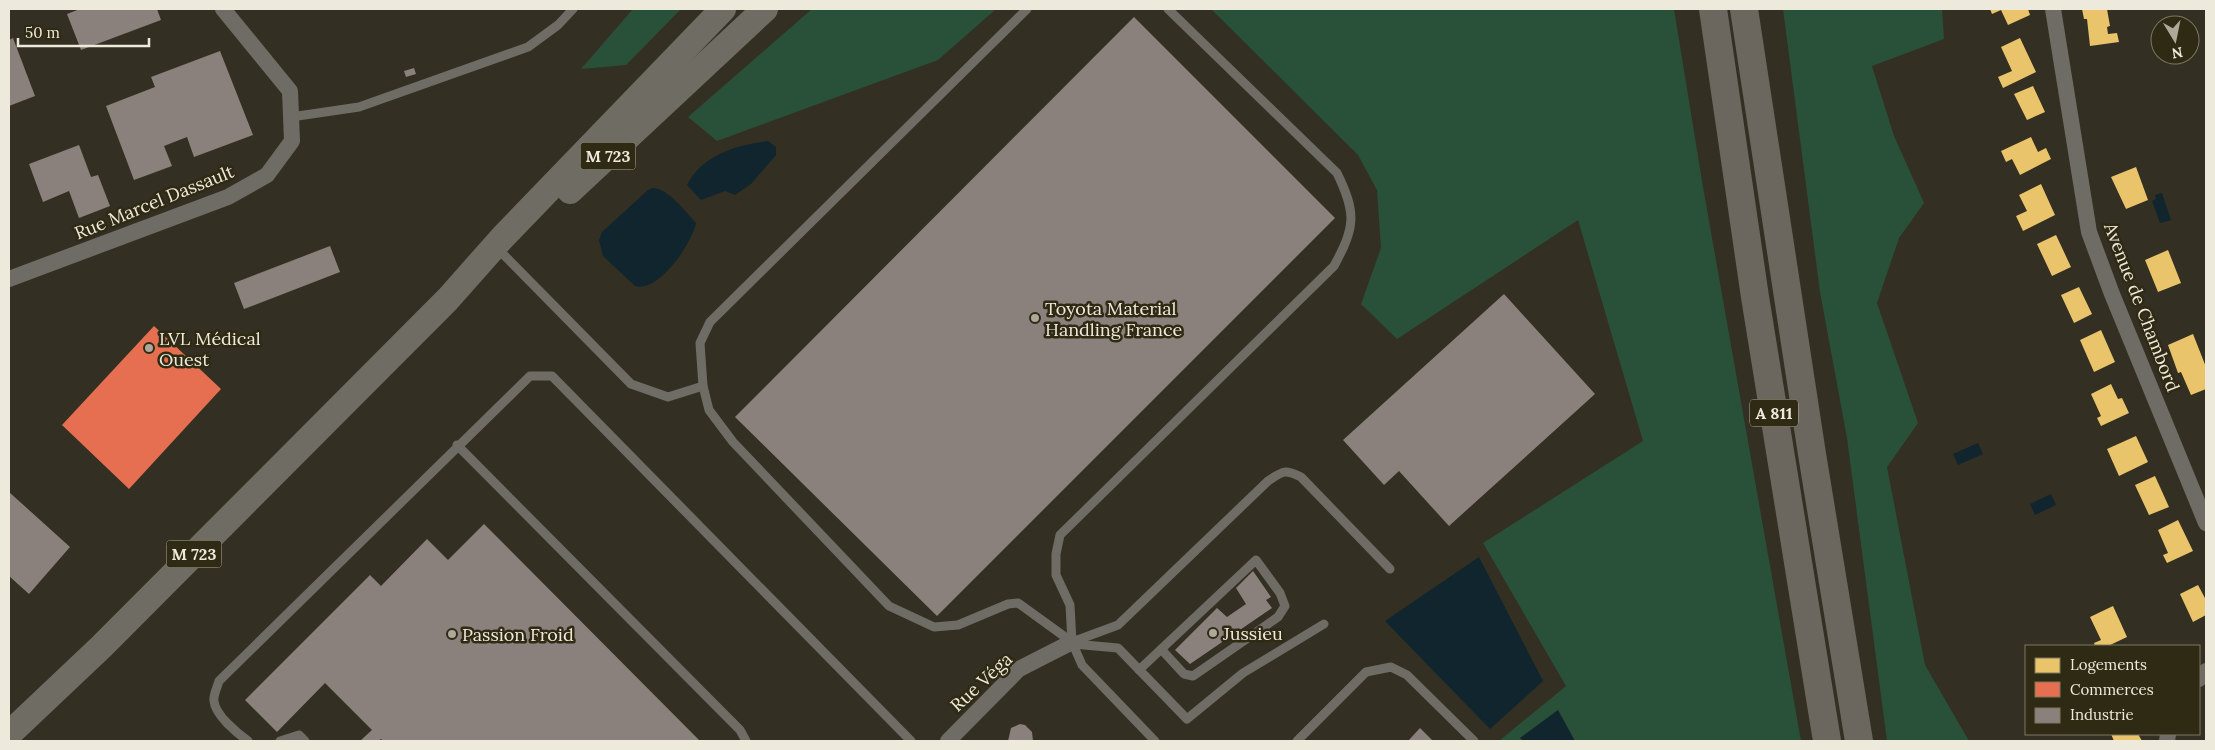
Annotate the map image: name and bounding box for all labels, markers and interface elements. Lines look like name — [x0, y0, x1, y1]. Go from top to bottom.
scale bar — [18, 15, 149, 47]
north arrow — [2150, 15, 2200, 65]
text: 50 m — [25, 23, 60, 42]
text: N — [2170, 43, 2184, 63]
road number: M 723 — [580, 142, 636, 170]
street label: Rue Marcel Dassault — [71, 159, 237, 244]
street label: Avenue de Chambord — [2099, 218, 2185, 395]
place label: Toyota Material Handling France — [1045, 297, 1182, 341]
marker: Toyota Material Handling France — [1029, 312, 1041, 324]
place label: LVL Médical Ouest — [159, 327, 261, 371]
marker: LVL Médical Ouest — [143, 342, 155, 354]
road number: A 811 — [1750, 399, 1798, 426]
road number: M 723 — [166, 540, 222, 568]
place label: Jussieu — [1222, 622, 1283, 645]
place label: Passion Froid — [462, 623, 574, 646]
marker: Jussieu — [1207, 627, 1219, 639]
marker: Passion Froid — [446, 628, 458, 640]
legend — [2025, 645, 2200, 735]
street label: Rue Véga — [945, 647, 1017, 717]
text: Logements — [2070, 655, 2147, 674]
text: Commerces — [2070, 680, 2154, 699]
text: Industrie — [2070, 705, 2134, 724]

